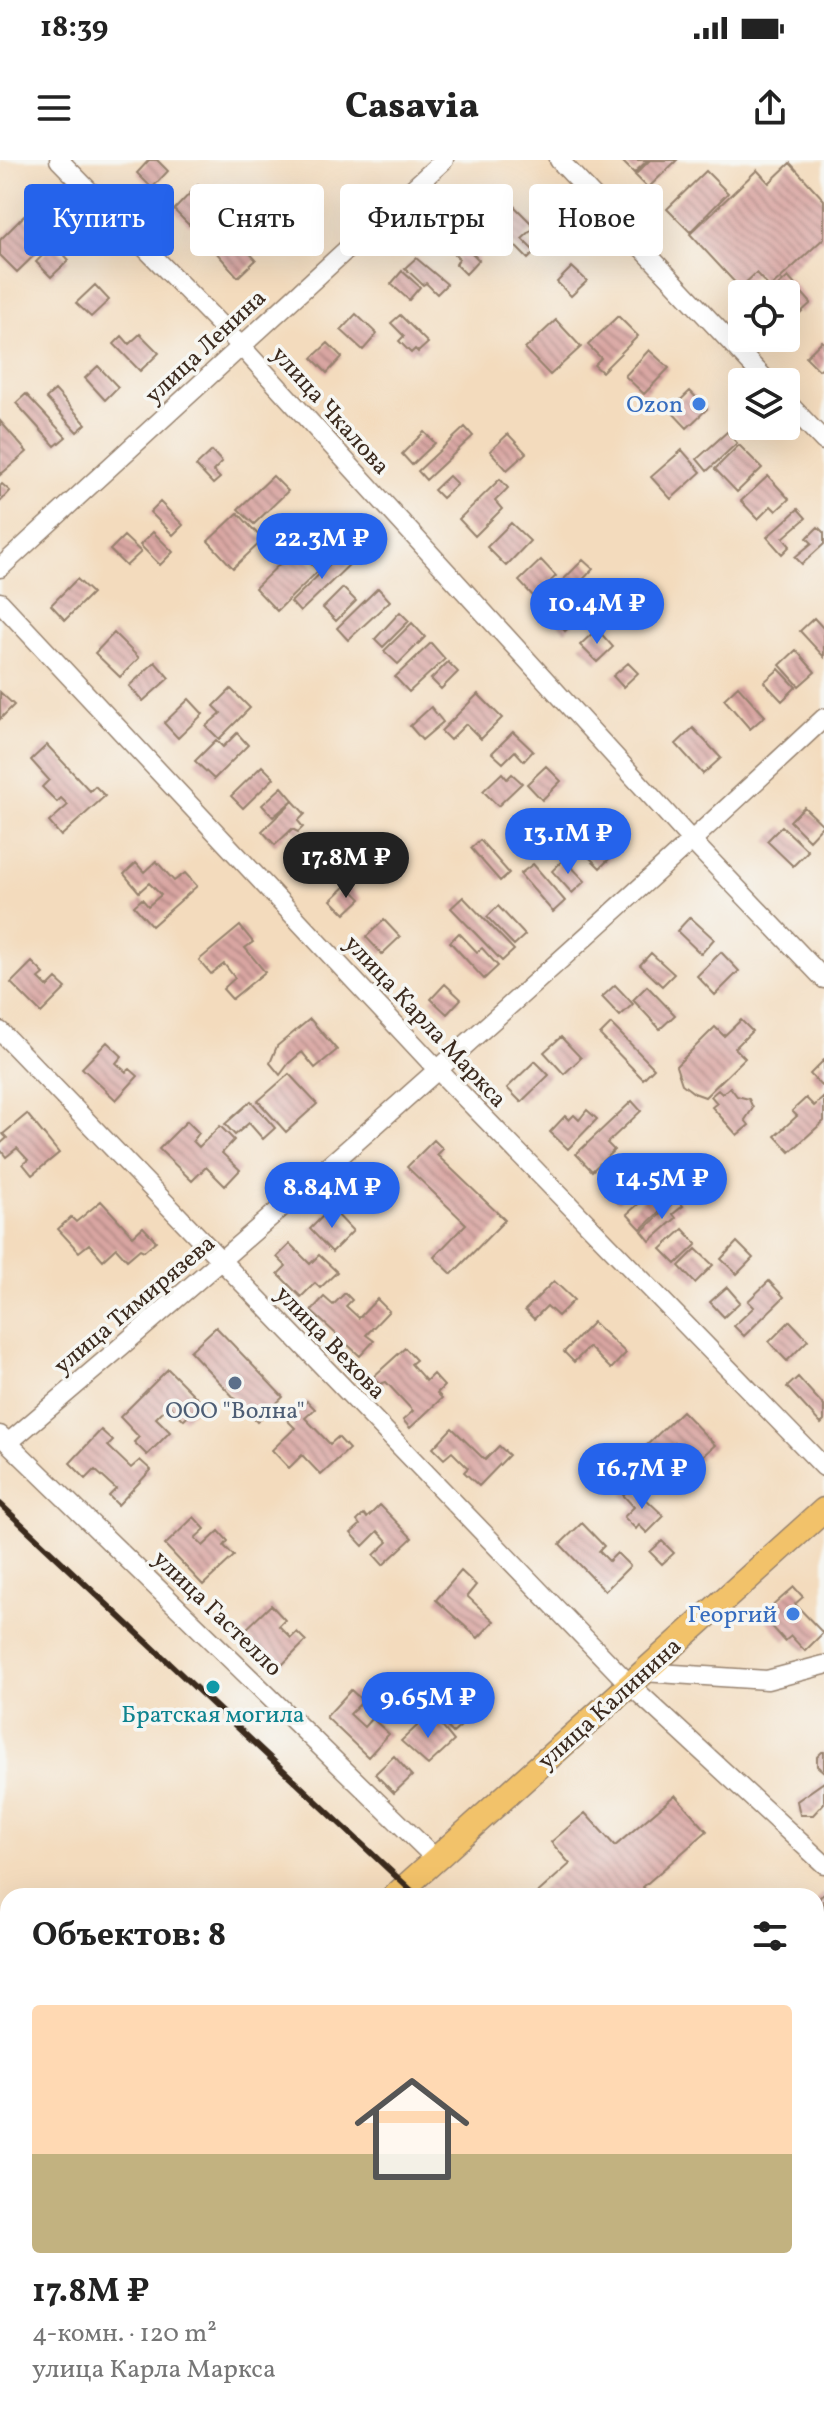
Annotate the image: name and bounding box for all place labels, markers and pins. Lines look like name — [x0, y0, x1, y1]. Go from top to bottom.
place label: Ozon — [626, 389, 683, 423]
marker: Ozon — [690, 395, 708, 413]
pin: 22.3M ₽ — [248, 513, 396, 581]
pin: 10.4M ₽ — [523, 578, 671, 646]
pin: 13.1M ₽ — [494, 808, 642, 876]
pin: 17.8M ₽ — [272, 832, 420, 900]
pin: 14.5M ₽ — [588, 1153, 736, 1221]
pin: 8.84M ₽ — [258, 1162, 406, 1230]
marker: ООО "Волна" — [226, 1374, 244, 1392]
place label: ООО "Волна" — [165, 1395, 305, 1429]
pin: 16.7M ₽ — [568, 1443, 716, 1511]
place label: Георгий — [688, 1599, 777, 1633]
marker: Георгий — [784, 1605, 802, 1623]
pin: 9.65M ₽ — [354, 1672, 502, 1740]
marker: Братская могила — [204, 1678, 222, 1696]
place label: Братская могила — [121, 1699, 305, 1733]

